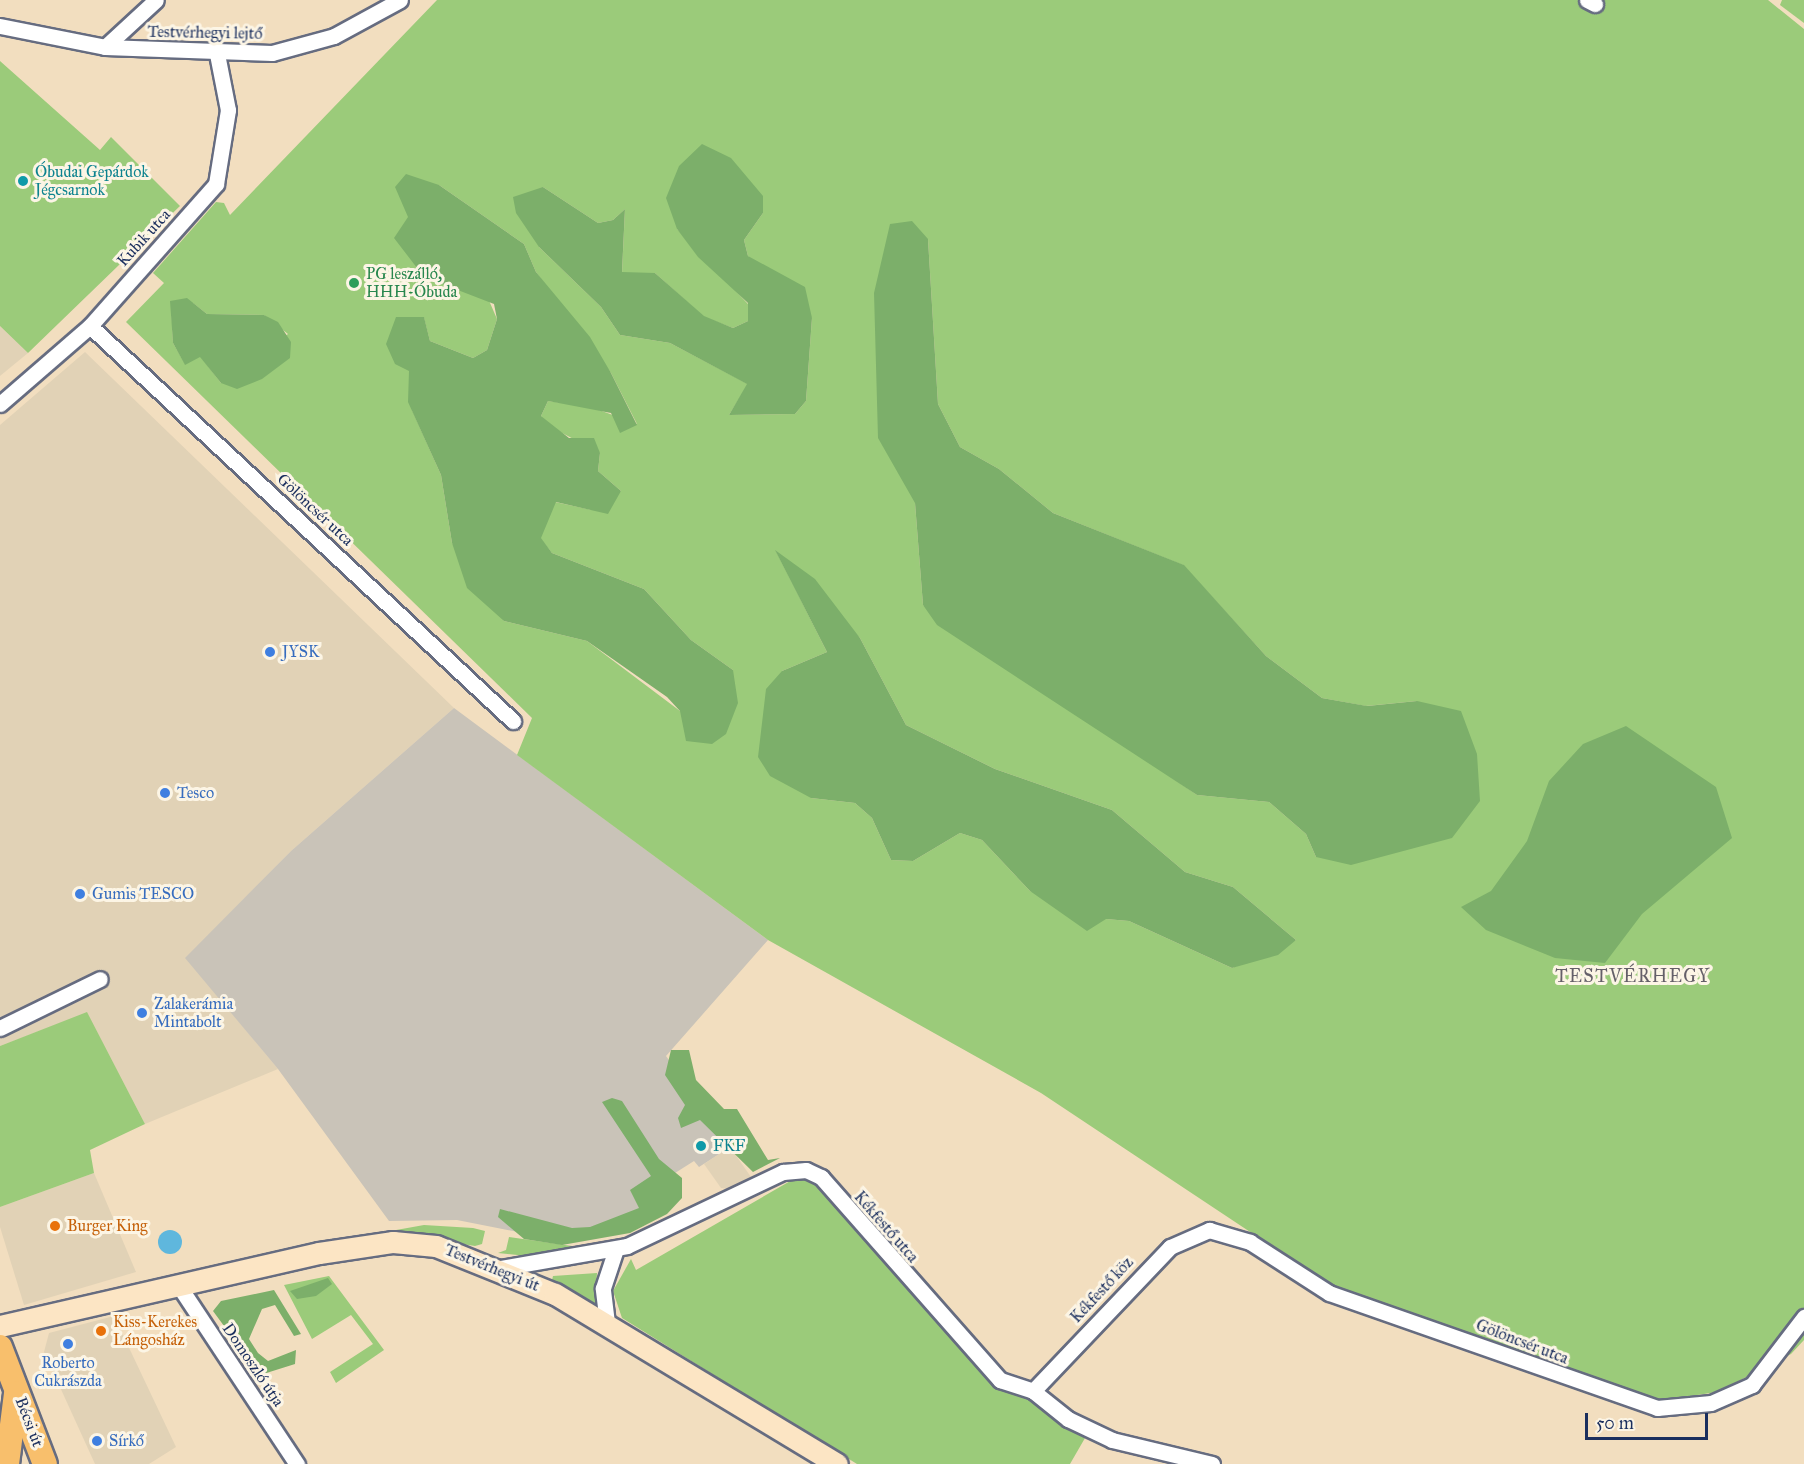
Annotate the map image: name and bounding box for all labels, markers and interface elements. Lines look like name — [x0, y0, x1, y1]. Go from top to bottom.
street label: Testvérhegyi lejtő — [147, 22, 263, 44]
place label: Óbudai Gepárdok Jégcsarnok — [35, 162, 149, 200]
marker: Óbudai Gepárdok Jégcsarnok — [16, 174, 30, 188]
street label: Kubik utca — [113, 205, 175, 271]
place label: PG leszálló, HHH-Óbuda — [366, 264, 457, 302]
marker: PG leszálló, HHH-Óbuda — [347, 276, 361, 290]
street label: Gölöncsér utca — [273, 470, 357, 550]
place label: JYSK — [282, 642, 319, 662]
marker: JYSK — [263, 645, 277, 659]
place label: Tesco — [177, 783, 214, 803]
marker: Tesco — [158, 786, 172, 800]
place label: Gumis TESCO — [92, 884, 194, 904]
marker: Gumis TESCO — [73, 887, 87, 901]
district label: TESTVÉRHEGY — [1555, 965, 1711, 987]
place label: Zalakerámia Mintabolt — [154, 994, 233, 1032]
marker: Zalakerámia Mintabolt — [135, 1006, 149, 1020]
place label: FKF — [713, 1136, 745, 1156]
marker: FKF — [694, 1139, 708, 1153]
street label: Kékfestő utca — [850, 1188, 922, 1266]
place label: Burger King — [67, 1216, 148, 1236]
marker: Burger King — [48, 1219, 62, 1233]
street label: Testvérhegyi út — [442, 1240, 542, 1296]
street label: Kékfestő köz — [1067, 1253, 1137, 1327]
place label: Kiss-Kerekes Lángosház — [113, 1312, 197, 1350]
street label: Gölöncsér utca — [1473, 1316, 1571, 1368]
street label: Domoszló útja — [218, 1320, 288, 1410]
marker: Kiss-Kerekes Lángosház — [94, 1324, 108, 1338]
marker: Roberto Cukrászda — [61, 1337, 75, 1351]
place label: Roberto Cukrászda — [34, 1353, 102, 1391]
street label: Bécsi út — [11, 1394, 47, 1450]
scale bar — [1588, 1401, 1711, 1439]
text: 50 m — [1596, 1412, 1634, 1434]
place label: Sírkő — [109, 1431, 144, 1451]
marker: Sírkő — [90, 1434, 104, 1448]

